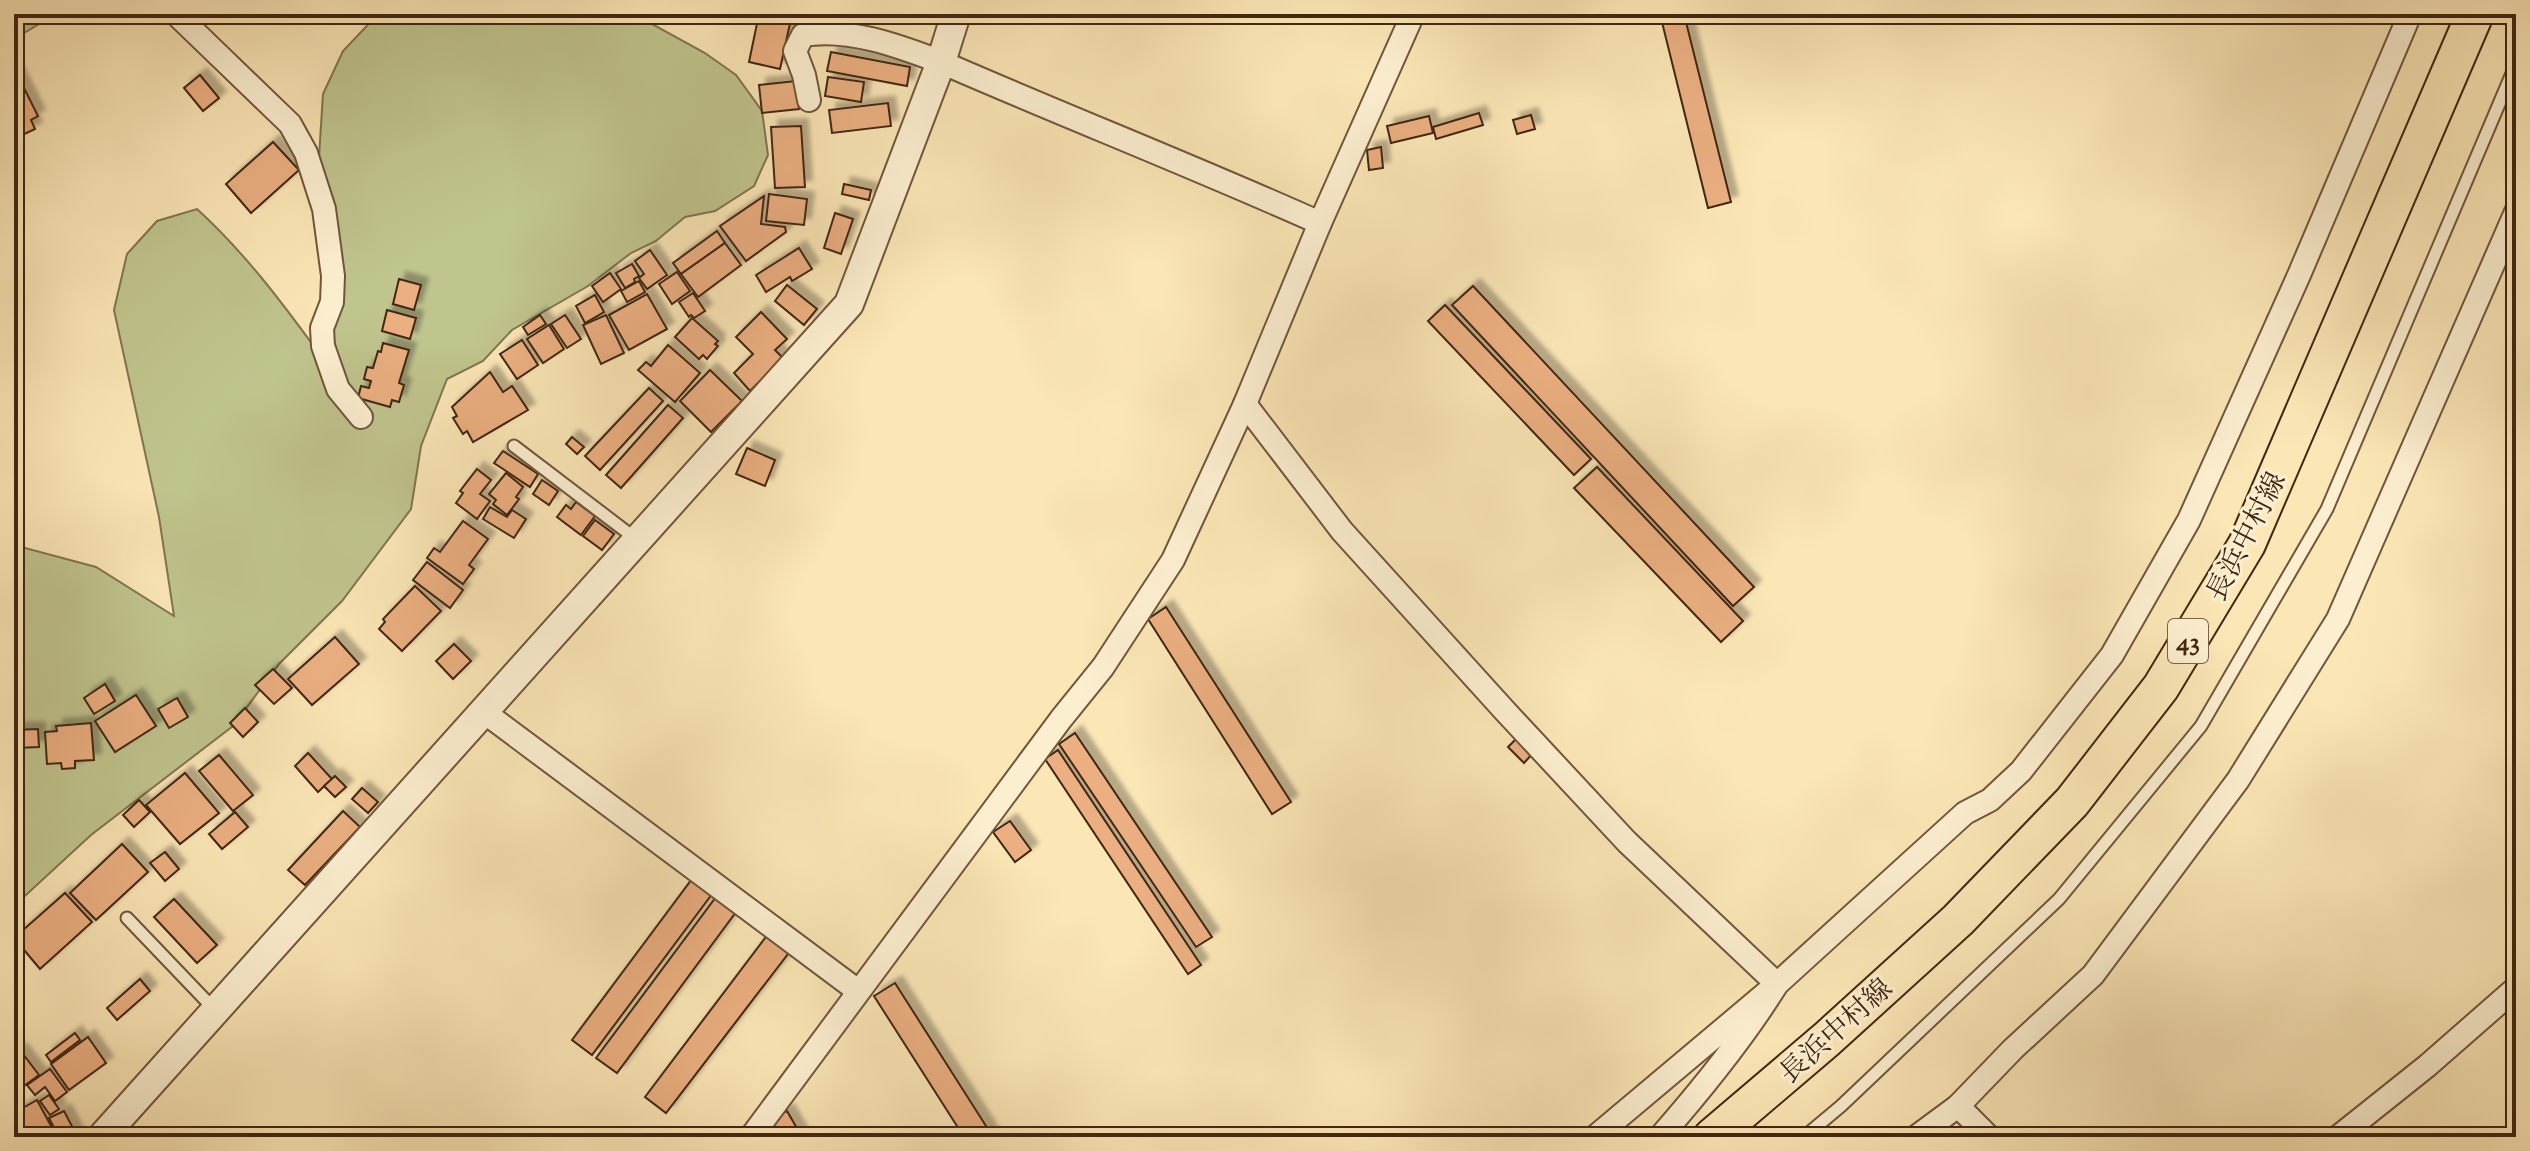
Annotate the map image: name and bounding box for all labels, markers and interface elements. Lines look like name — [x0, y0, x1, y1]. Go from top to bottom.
street label: 長浜中村線 — [2198, 466, 2297, 609]
road number: 43 — [2168, 619, 2208, 663]
street label: 長浜中村線 — [1772, 971, 1902, 1094]

